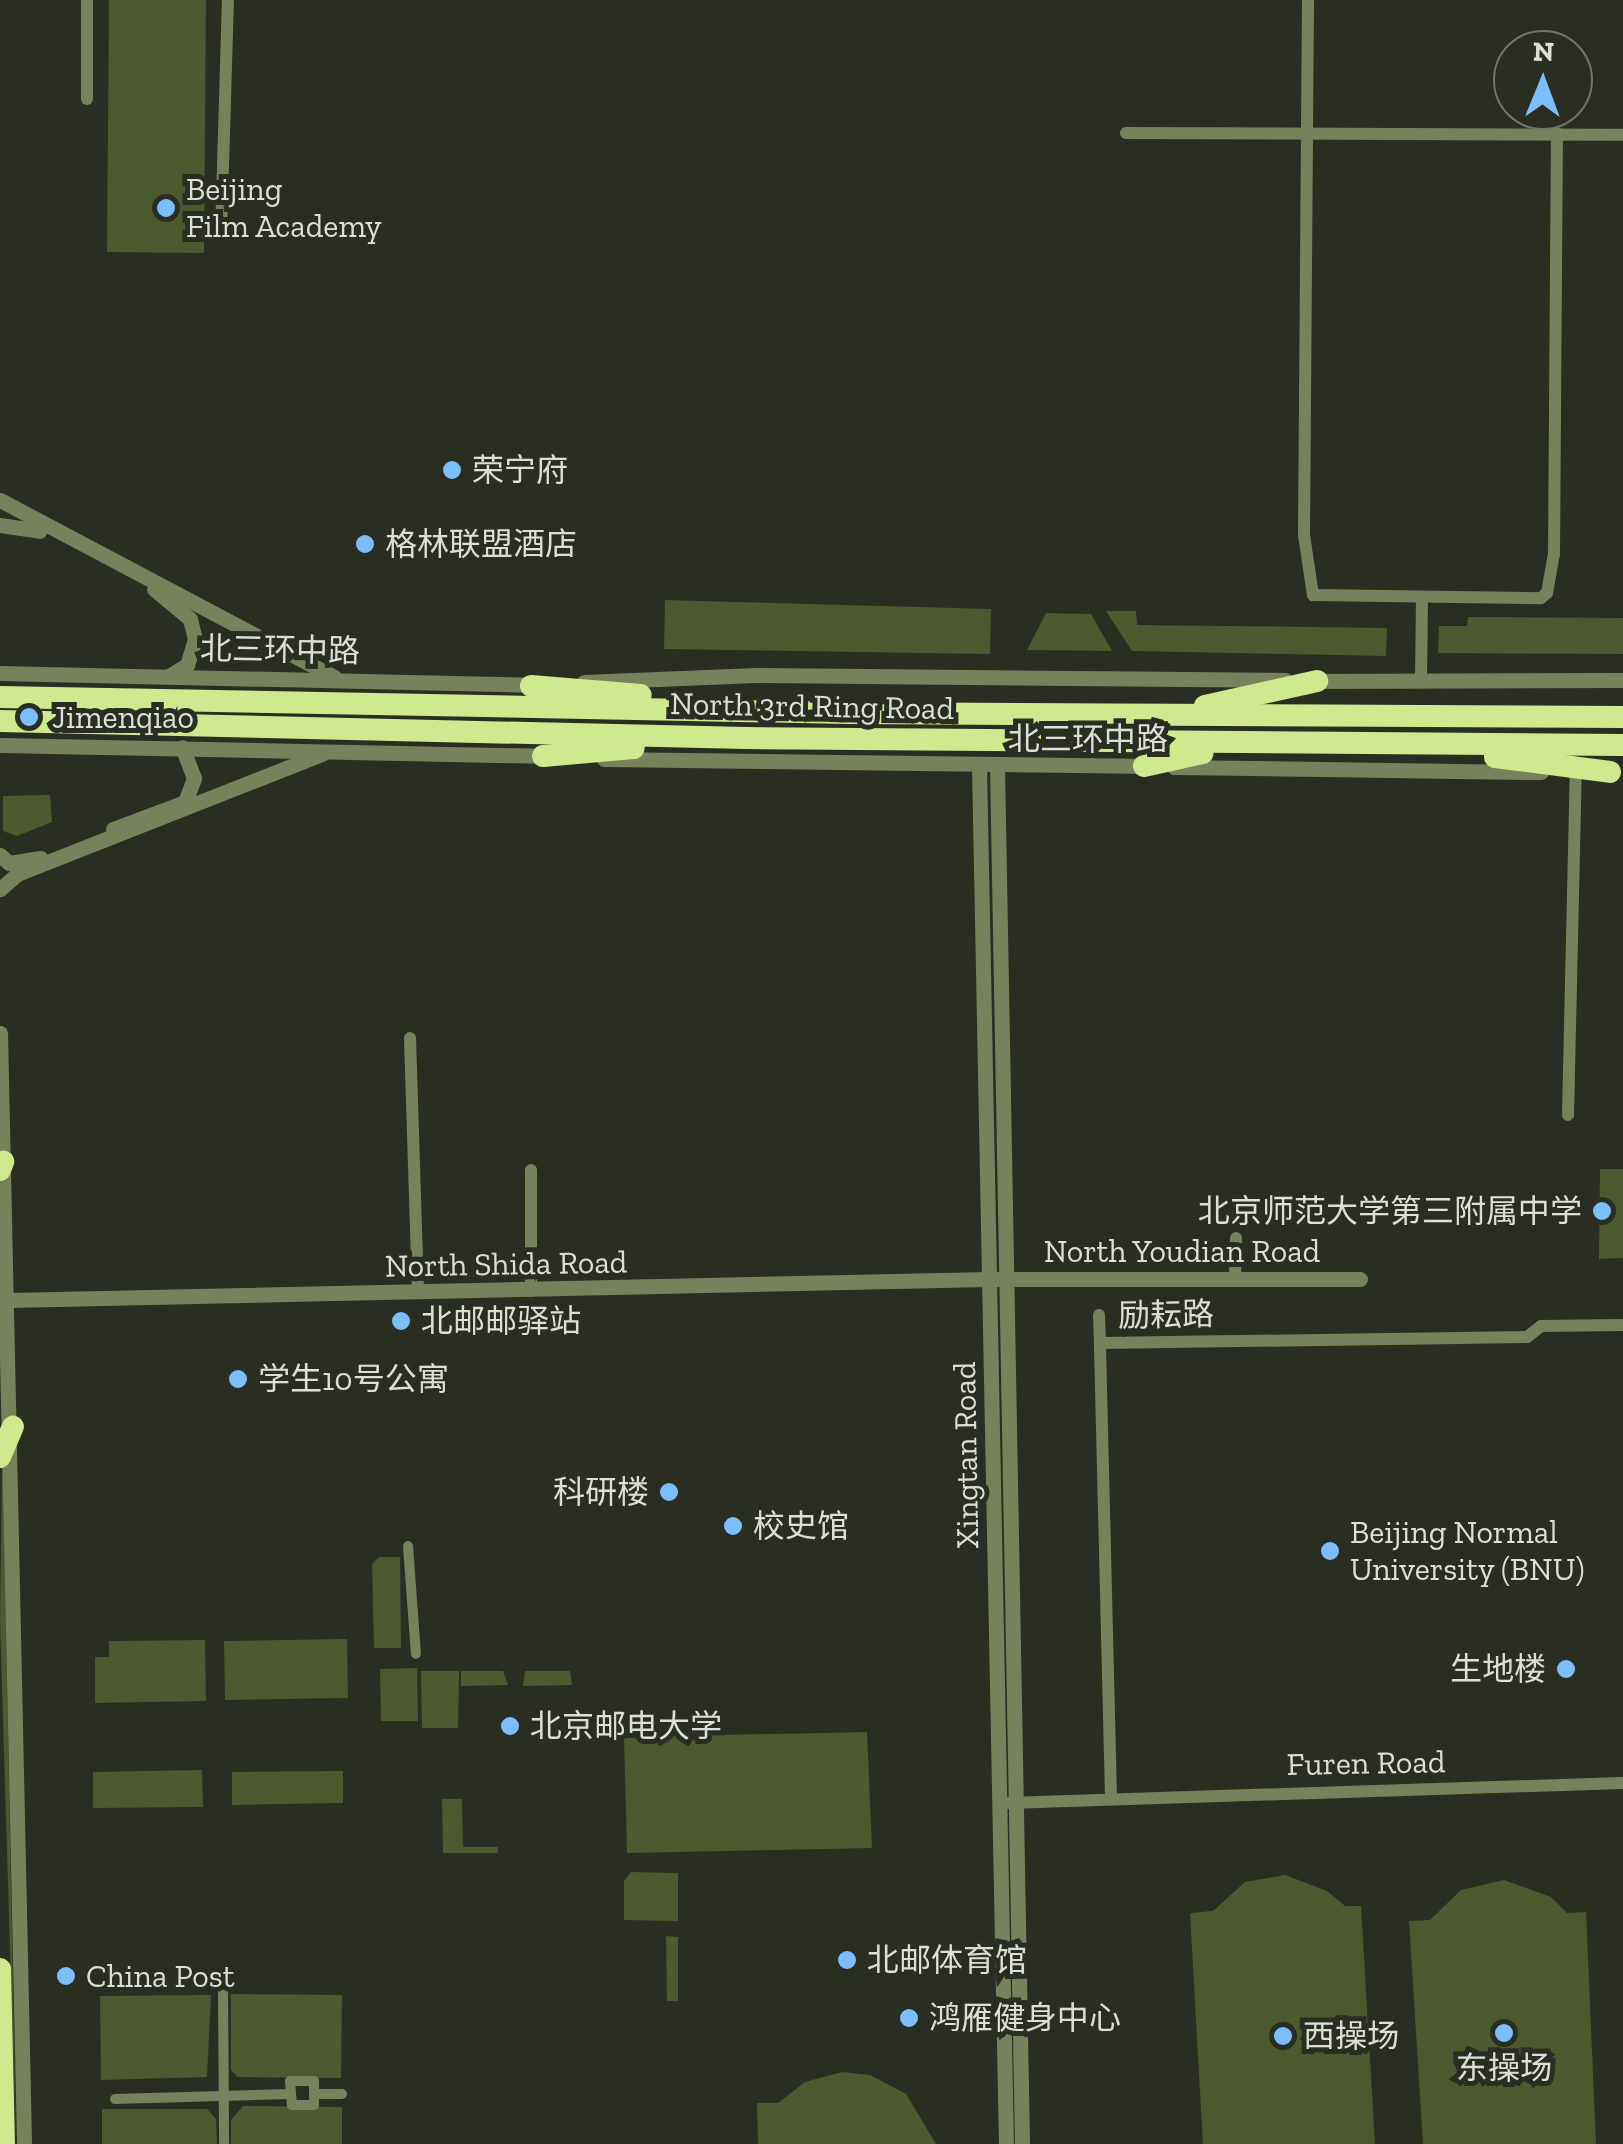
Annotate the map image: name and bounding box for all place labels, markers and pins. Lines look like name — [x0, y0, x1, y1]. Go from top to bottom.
place label: Beijing Film Academy — [186, 171, 383, 246]
marker: Beijing Film Academy — [155, 197, 177, 219]
place label: 荣宁府 — [472, 451, 568, 489]
marker: 荣宁府 — [441, 459, 463, 481]
place label: 格林联盟酒店 — [385, 525, 577, 563]
marker: 格林联盟酒店 — [354, 533, 376, 555]
place label: Jimenqiao — [52, 698, 194, 736]
marker: Jimenqiao — [16, 704, 42, 730]
place label: 北京师范大学第三附属中学 — [1198, 1192, 1582, 1230]
marker: 北京师范大学第三附属中学 — [1591, 1200, 1613, 1222]
place label: 北邮邮驿站 — [421, 1302, 581, 1340]
marker: 北邮邮驿站 — [390, 1310, 412, 1332]
place label: 学生10号公寓 — [258, 1360, 449, 1398]
marker: 学生10号公寓 — [227, 1368, 249, 1390]
place label: 科研楼 — [553, 1473, 649, 1511]
marker: 科研楼 — [658, 1481, 680, 1503]
place label: 校史馆 — [753, 1507, 849, 1545]
place label: Beijing Normal University (BNU) — [1350, 1514, 1585, 1589]
marker: 校史馆 — [722, 1515, 744, 1537]
marker: Beijing Normal University (BNU) — [1319, 1540, 1341, 1562]
place label: 生地楼 — [1450, 1650, 1546, 1688]
marker: 生地楼 — [1555, 1658, 1577, 1680]
place label: 北京邮电大学 — [530, 1707, 722, 1745]
marker: 北京邮电大学 — [499, 1715, 521, 1737]
place label: 北邮体育馆 — [867, 1941, 1027, 1979]
marker: 北邮体育馆 — [836, 1949, 858, 1971]
place label: China Post — [86, 1957, 235, 1995]
marker: China Post — [55, 1965, 77, 1987]
place label: 鸿雁健身中心 — [929, 1999, 1121, 2037]
marker: 鸿雁健身中心 — [898, 2007, 920, 2029]
place label: 西操场 — [1303, 2017, 1399, 2055]
marker: 东操场 — [1493, 2022, 1515, 2044]
marker: 西操场 — [1272, 2025, 1294, 2047]
place label: 东操场 — [1456, 2049, 1552, 2087]

